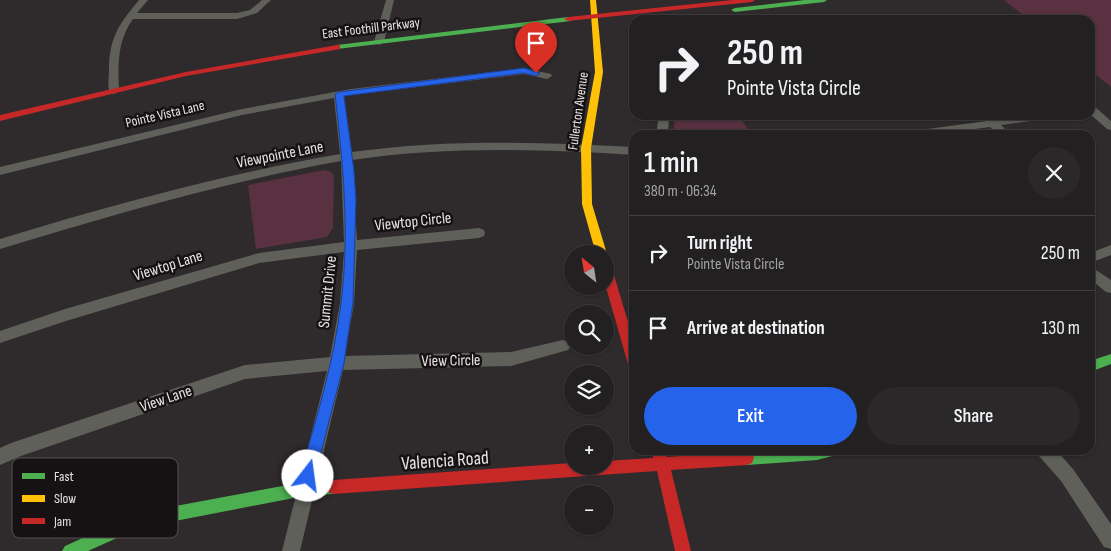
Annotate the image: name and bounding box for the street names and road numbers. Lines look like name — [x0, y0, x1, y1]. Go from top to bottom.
street label: East Foothill Parkway — [321, 13, 421, 42]
street label: Fullerton Avenue — [564, 71, 592, 151]
street label: Pointe Vista Lane — [124, 97, 206, 131]
street label: Viewpointe Lane — [235, 137, 325, 173]
street label: Viewtop Circle — [374, 209, 452, 235]
street label: Viewtop Lane — [131, 246, 205, 286]
street label: Summit Drive — [315, 255, 341, 329]
street label: View Circle — [421, 351, 481, 371]
street label: View Lane — [138, 381, 194, 417]
street label: Valencia Road — [400, 446, 490, 476]

